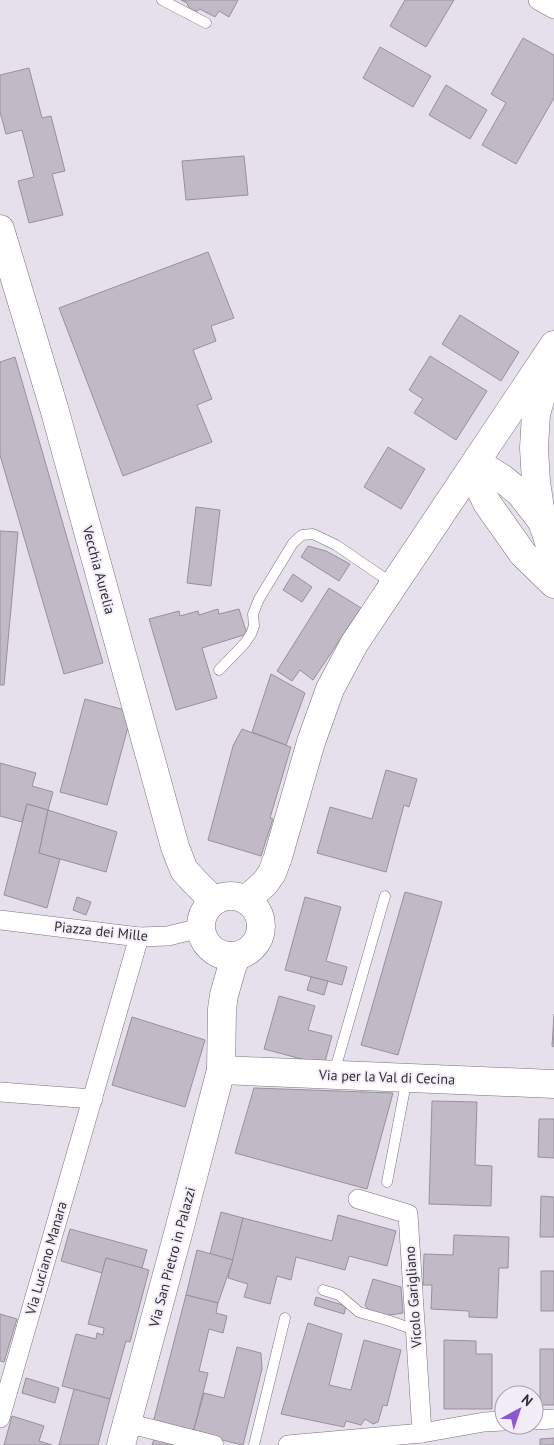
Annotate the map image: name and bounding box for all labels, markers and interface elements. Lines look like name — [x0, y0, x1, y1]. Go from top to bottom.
street label: Vecchia Aurelia — [78, 523, 119, 616]
street label: Piazza dei Mille — [53, 917, 149, 945]
street label: Via per la Val di Cecina — [318, 1066, 455, 1088]
street label: Via San Pietro in Palazzi — [144, 1185, 199, 1330]
street label: Via Luciano Manara — [21, 1199, 71, 1318]
street label: Vicolo Garigliano — [400, 1245, 426, 1350]
north arrow — [494, 1385, 544, 1435]
text: N — [518, 1390, 537, 1410]

